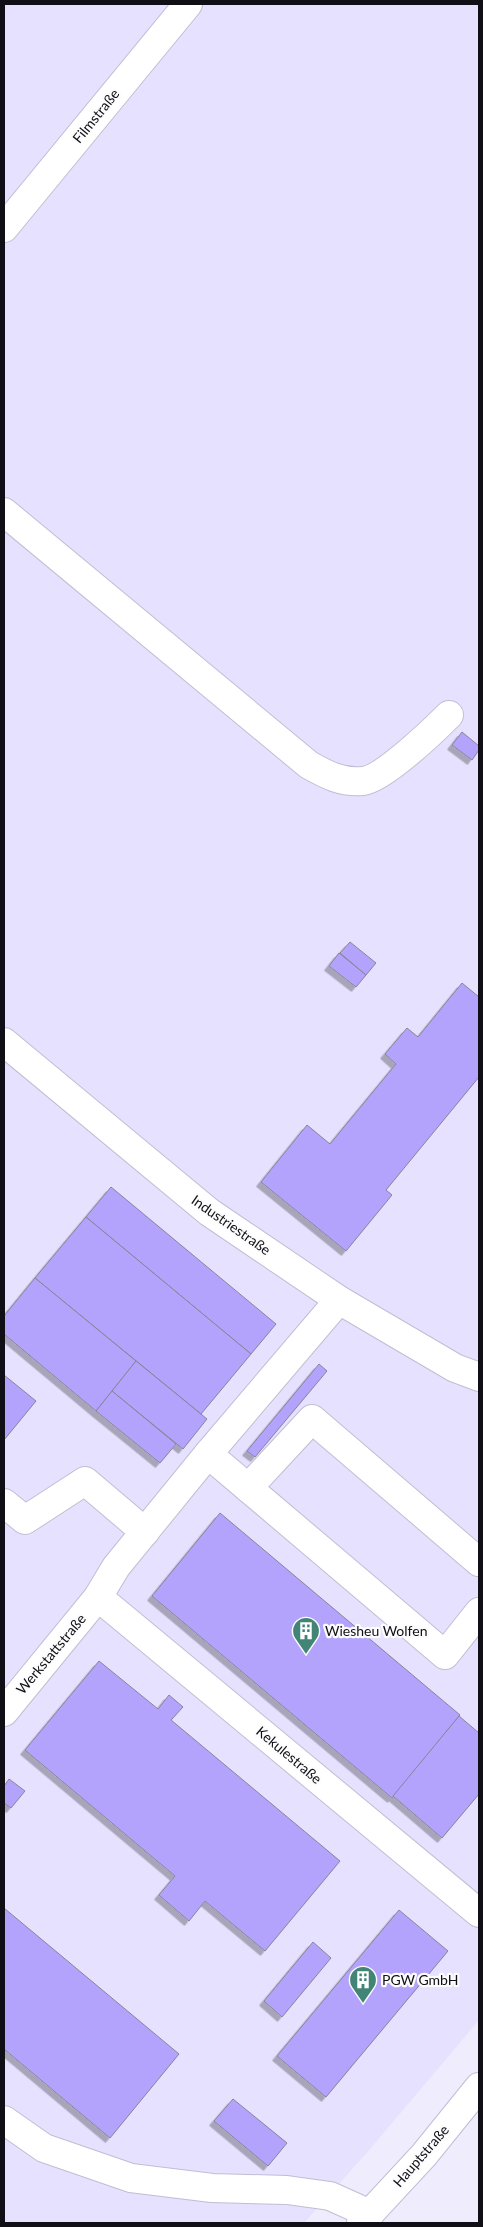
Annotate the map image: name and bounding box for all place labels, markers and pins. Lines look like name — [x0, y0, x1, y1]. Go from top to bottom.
building icon: Wiesheu Wolfen — [291, 1616, 321, 1655]
place label: Wiesheu Wolfen — [325, 1622, 428, 1639]
building icon: PGW GmbH — [348, 1965, 378, 2004]
place label: PGW GmbH — [382, 1971, 458, 1988]

